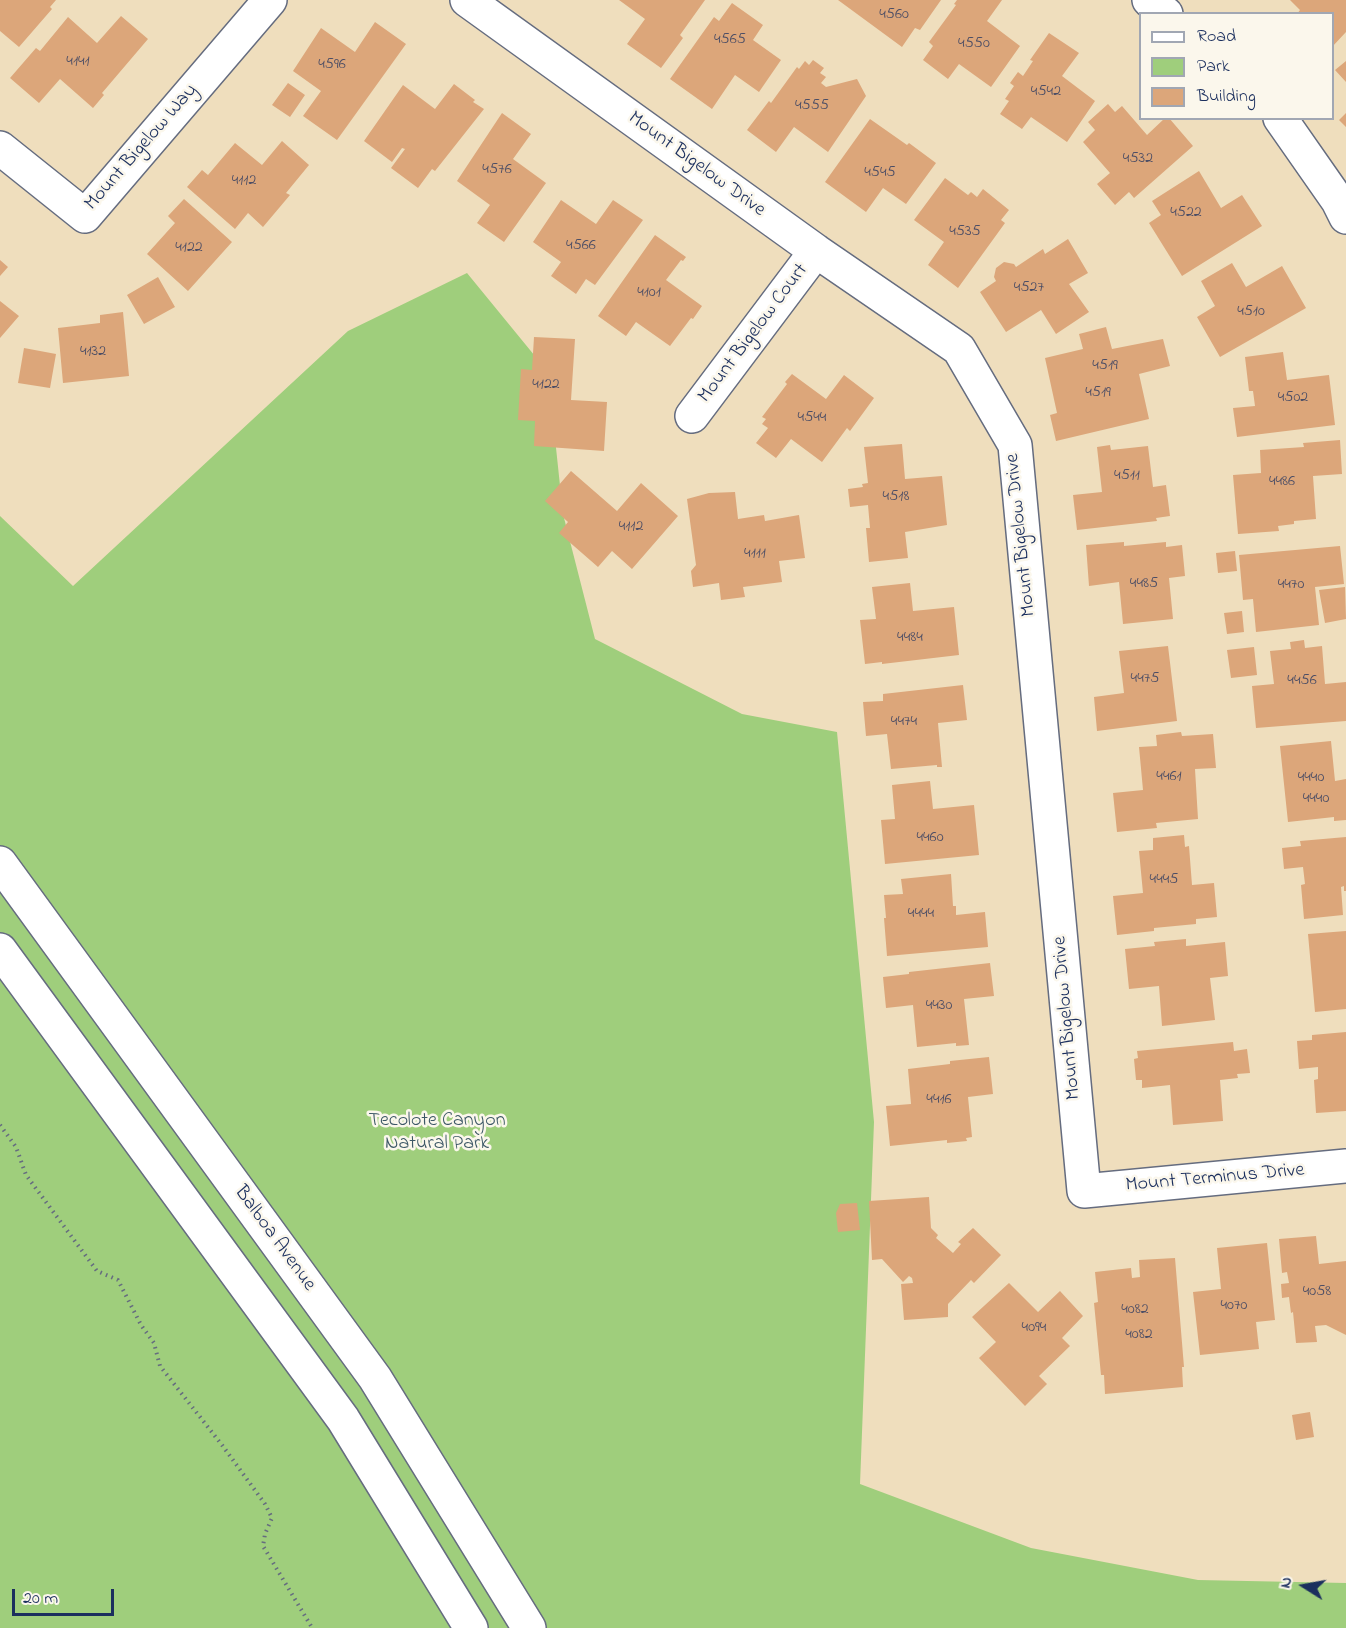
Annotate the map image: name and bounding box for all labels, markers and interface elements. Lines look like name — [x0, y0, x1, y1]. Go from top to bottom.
house number: 4560 — [879, 5, 909, 25]
legend — [1139, 12, 1334, 120]
text: Road — [1197, 24, 1236, 50]
house number: 4565 — [714, 30, 746, 50]
house number: 4550 — [958, 34, 990, 54]
house number: 4141 — [66, 52, 90, 72]
text: Park — [1197, 54, 1230, 80]
house number: 4596 — [318, 55, 346, 75]
street label: Mount Bigelow Way — [81, 80, 203, 216]
house number: 4542 — [1031, 82, 1061, 102]
text: Building — [1197, 84, 1256, 110]
house number: 4555 — [795, 96, 829, 116]
street label: Mount Bigelow Drive — [623, 107, 769, 223]
house number: 4532 — [1123, 149, 1153, 169]
house number: 4576 — [482, 160, 512, 180]
house number: 4545 — [864, 163, 896, 183]
house number: 4112 — [232, 171, 256, 191]
house number: 4522 — [1170, 203, 1202, 223]
house number: 4535 — [949, 222, 981, 242]
house number: 4566 — [566, 236, 596, 256]
house number: 4122 — [175, 238, 203, 258]
street label: Mount Bigelow Court — [694, 260, 814, 408]
house number: 4527 — [1014, 278, 1044, 298]
house number: 4101 — [637, 283, 661, 303]
house number: 4510 — [1237, 302, 1265, 322]
house number: 4132 — [80, 342, 106, 362]
house number: 4519 — [1092, 356, 1118, 376]
house number: 4122 — [532, 375, 560, 395]
house number: 4519 — [1085, 383, 1111, 403]
house number: 4502 — [1278, 388, 1308, 408]
house number: 4544 — [798, 408, 826, 428]
street label: Mount Bigelow Drive — [1001, 452, 1043, 618]
house number: 4511 — [1114, 466, 1140, 486]
house number: 4486 — [1269, 472, 1295, 492]
house number: 4518 — [883, 487, 909, 507]
house number: 4112 — [619, 517, 643, 537]
house number: 4111 — [744, 544, 766, 564]
house number: 4485 — [1130, 574, 1158, 594]
house number: 4470 — [1278, 575, 1304, 595]
house number: 4484 — [897, 628, 923, 648]
house number: 4475 — [1131, 669, 1159, 689]
house number: 4456 — [1287, 671, 1317, 691]
house number: 4474 — [891, 712, 917, 732]
house number: 4461 — [1156, 767, 1182, 787]
house number: 4440 — [1298, 768, 1324, 788]
house number: 4440 — [1303, 789, 1329, 809]
house number: 4460 — [916, 828, 944, 848]
house number: 4445 — [1150, 870, 1178, 890]
house number: 4444 — [908, 904, 934, 924]
street label: Mount Bigelow Drive — [1049, 935, 1087, 1101]
house number: 4430 — [926, 996, 952, 1016]
house number: 4416 — [926, 1090, 952, 1110]
park label: Tecolote Canyon Natural Park — [368, 1110, 506, 1157]
street label: Mount Terminus Drive — [1125, 1159, 1305, 1199]
street label: Balboa Avenue — [228, 1182, 320, 1296]
house number: 4058 — [1303, 1282, 1331, 1302]
house number: 4070 — [1220, 1296, 1248, 1316]
house number: 4082 — [1121, 1300, 1149, 1320]
house number: 4094 — [1022, 1318, 1046, 1338]
house number: 4082 — [1125, 1325, 1153, 1345]
north arrow — [1274, 1556, 1334, 1616]
text: N — [1274, 1575, 1299, 1590]
scale bar — [15, 1577, 117, 1615]
text: 20 m — [23, 1586, 58, 1612]

